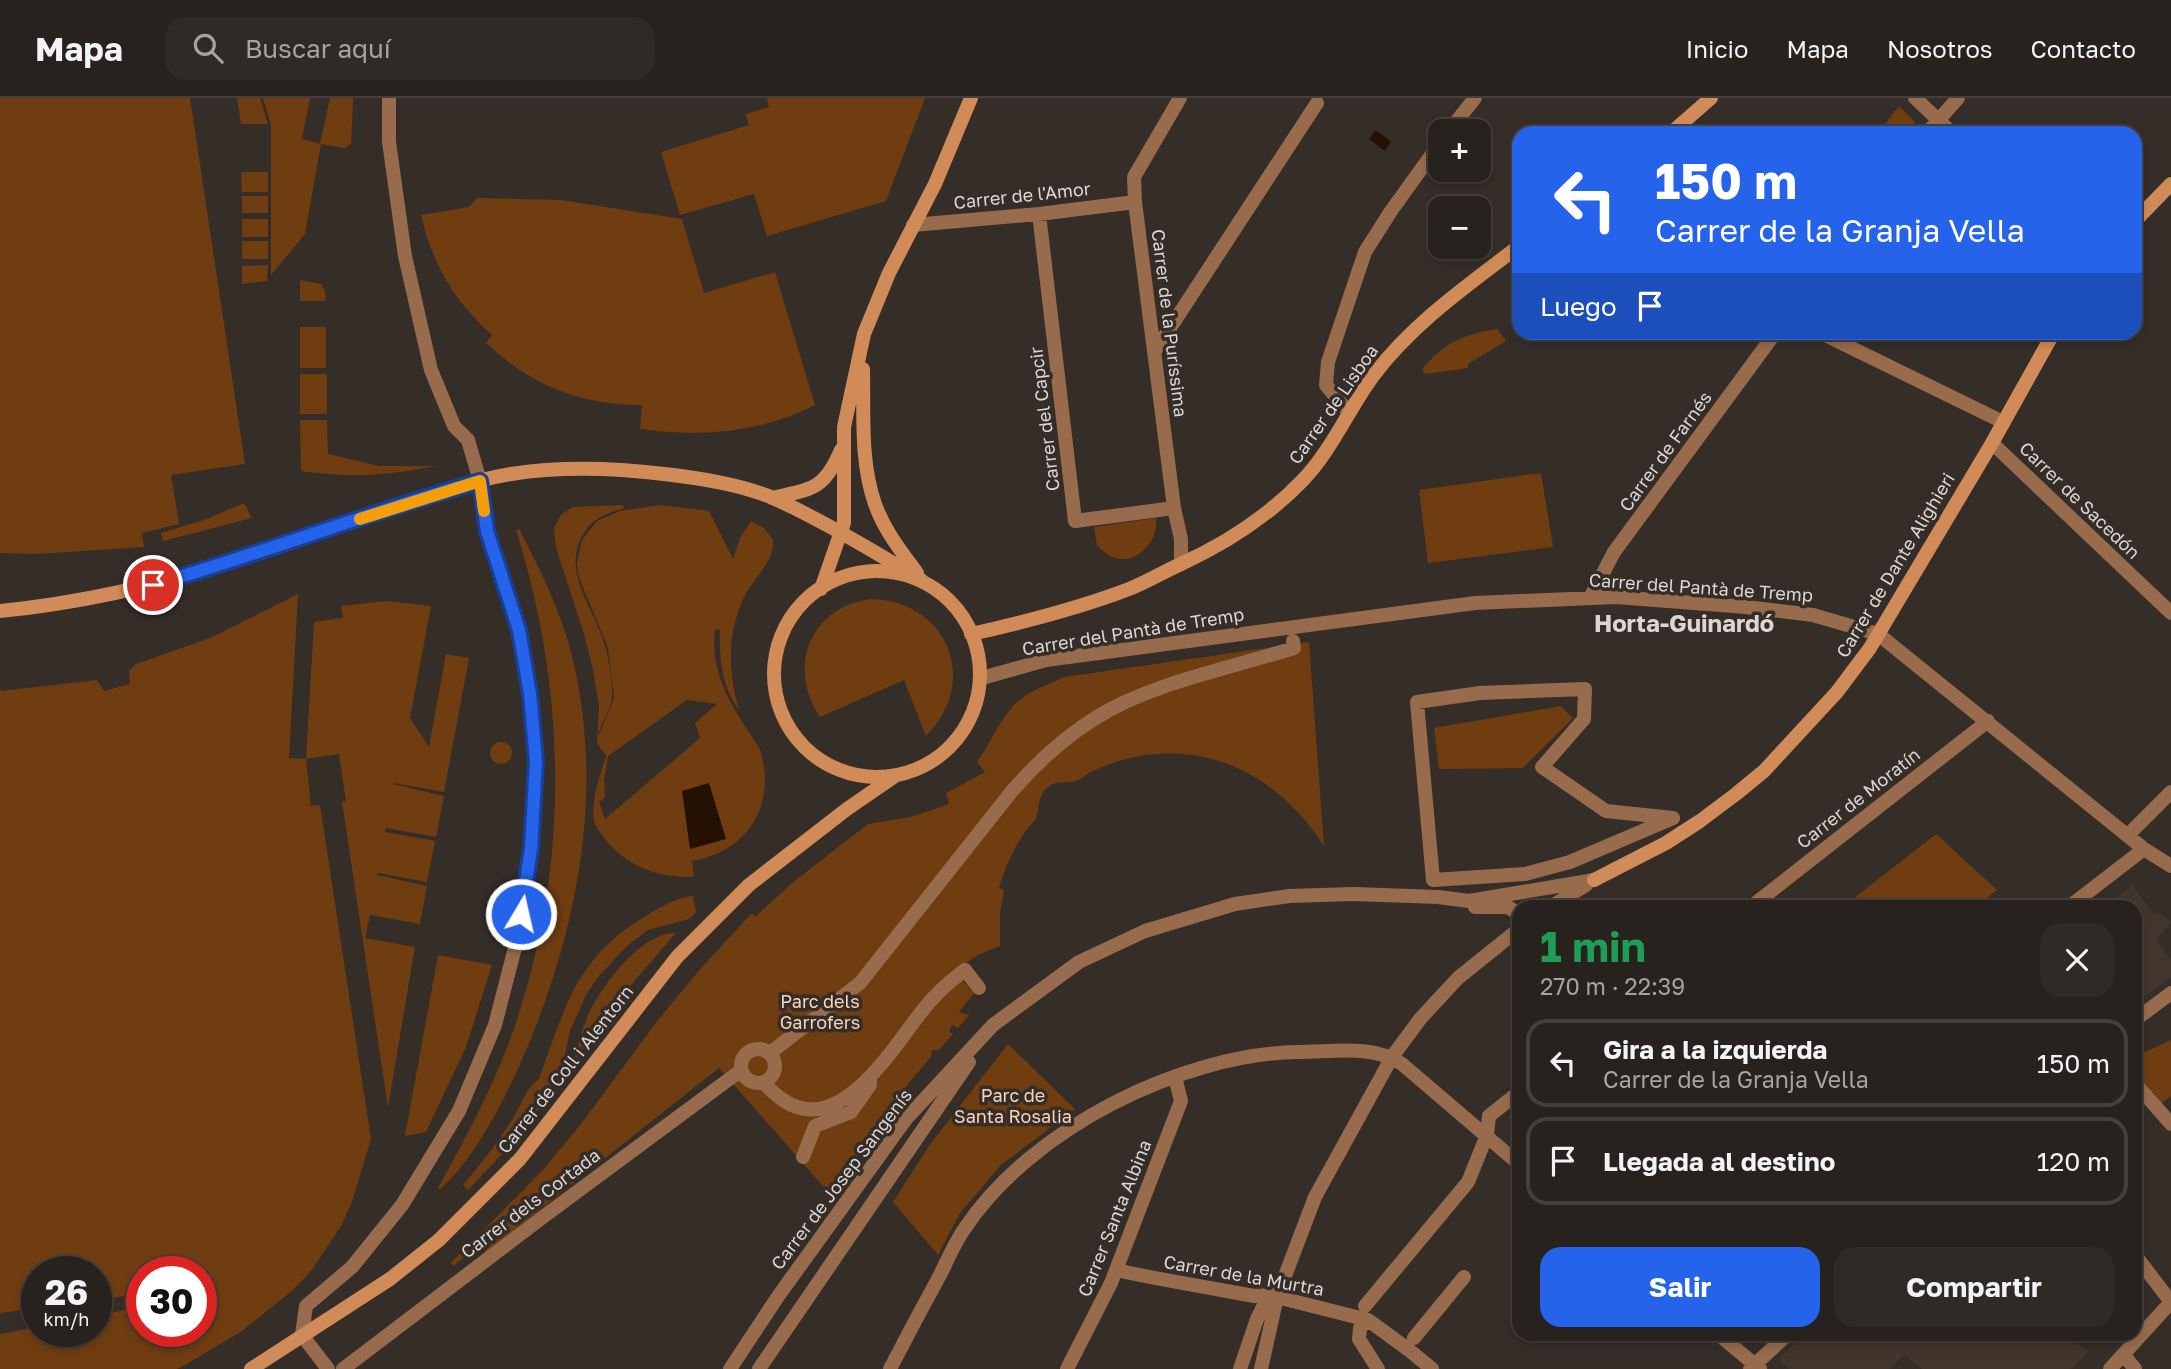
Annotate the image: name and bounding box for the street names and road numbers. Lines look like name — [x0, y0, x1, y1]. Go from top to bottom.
street label: Carrer de l'Amor — [952, 177, 1092, 213]
street label: Carrer de la Puríssima — [1148, 228, 1192, 418]
street label: Carrer de Lisboa — [1284, 340, 1382, 468]
street label: Carrer del Capcir — [1024, 346, 1064, 492]
street label: Carrer de Farnés — [1614, 387, 1716, 515]
street label: Carrer de Sacedón — [2015, 437, 2145, 563]
street label: Carrer de Dante Alighieri — [1831, 469, 1959, 661]
street label: Carrer del Pantà de Tremp — [1588, 568, 1814, 606]
street label: Carrer del Pantà de Tremp — [1020, 603, 1246, 659]
street label: Carrer de Moratín — [1792, 743, 1924, 853]
street label: Carrer de Coll i Alentorn — [493, 981, 637, 1157]
street label: Carrer de Josep Sangenís — [766, 1084, 916, 1274]
street label: Carrer Santa Albina — [1072, 1136, 1156, 1300]
street label: Carrer dels Cortada — [456, 1143, 604, 1263]
street label: Carrer de la Murtra — [1162, 1250, 1326, 1300]

